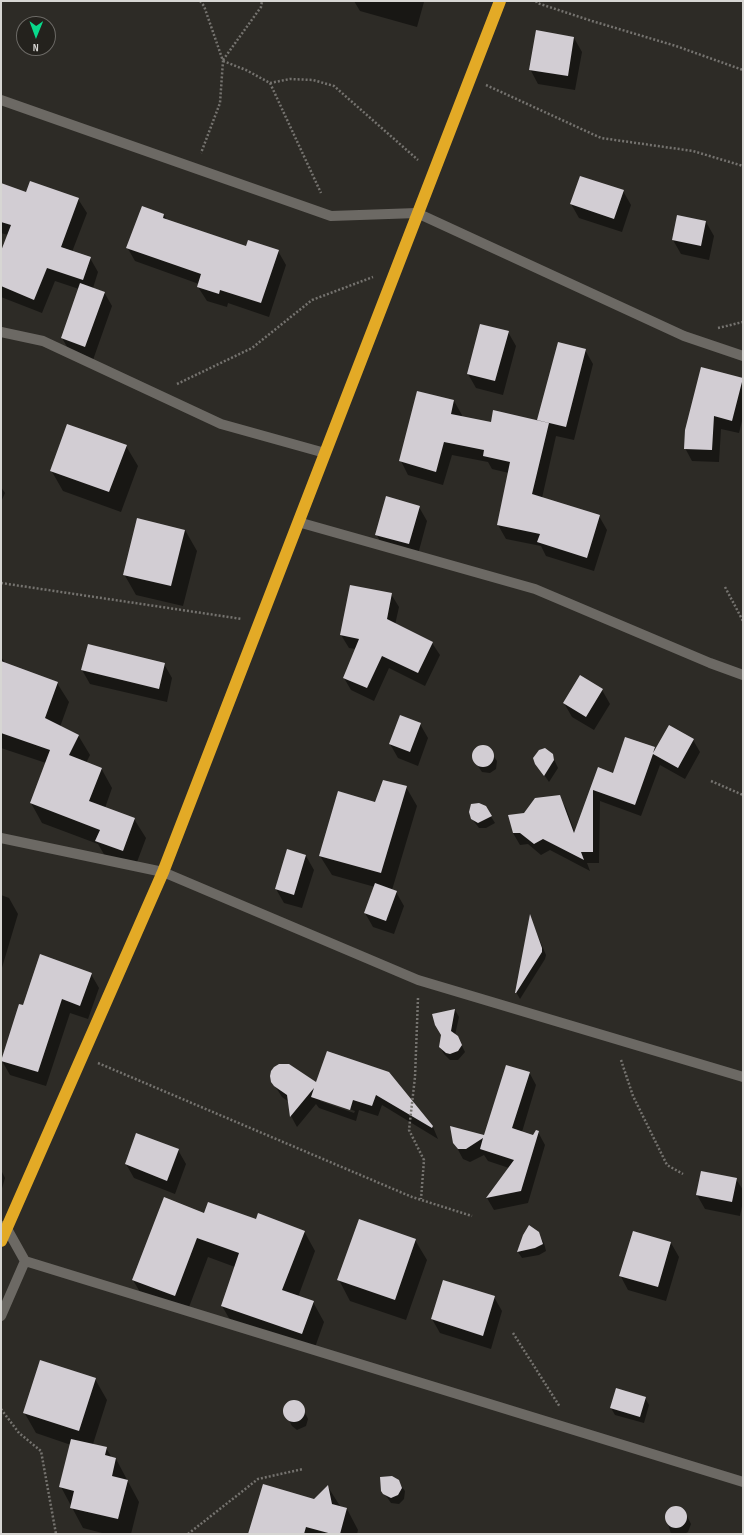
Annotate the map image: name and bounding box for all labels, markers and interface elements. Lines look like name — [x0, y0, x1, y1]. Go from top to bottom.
north arrow — [16, 16, 56, 56]
text: N — [33, 41, 39, 54]

